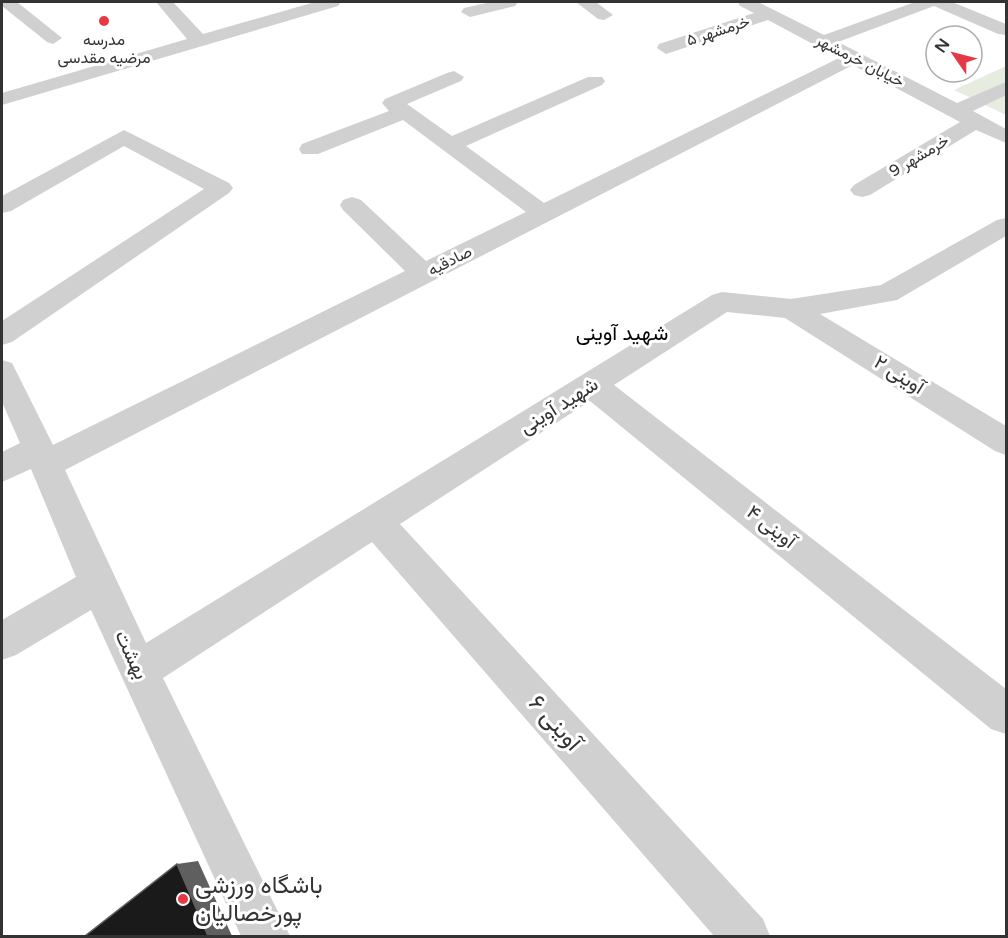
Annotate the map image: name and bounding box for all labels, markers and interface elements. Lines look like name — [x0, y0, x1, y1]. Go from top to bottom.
street label: خرمشهر ۵ — [684, 11, 752, 51]
marker: مدرسه مرضیه مقدسی — [97, 14, 111, 28]
north arrow — [924, 24, 984, 84]
place label: مدرسه مرضیه مقدسی — [57, 30, 151, 68]
street label: خیابان خرمشهر — [812, 30, 908, 92]
text: N — [931, 35, 954, 57]
street label: خرمشهر 9 — [886, 130, 953, 182]
street label: صادقیه — [425, 242, 475, 280]
district label: شهید آوینی — [576, 321, 668, 346]
street label: آوینی ۲ — [869, 350, 930, 401]
street label: شهید آوینی — [515, 372, 603, 440]
street label: آوینی ۴ — [741, 500, 802, 555]
street label: بهشت — [109, 627, 153, 683]
street label: آوینی ۶ — [522, 689, 589, 759]
place label: باشگاه ورزشی پورخصالیان — [195, 871, 323, 929]
marker: باشگاه ورزشی پورخصالیان — [176, 892, 190, 906]

